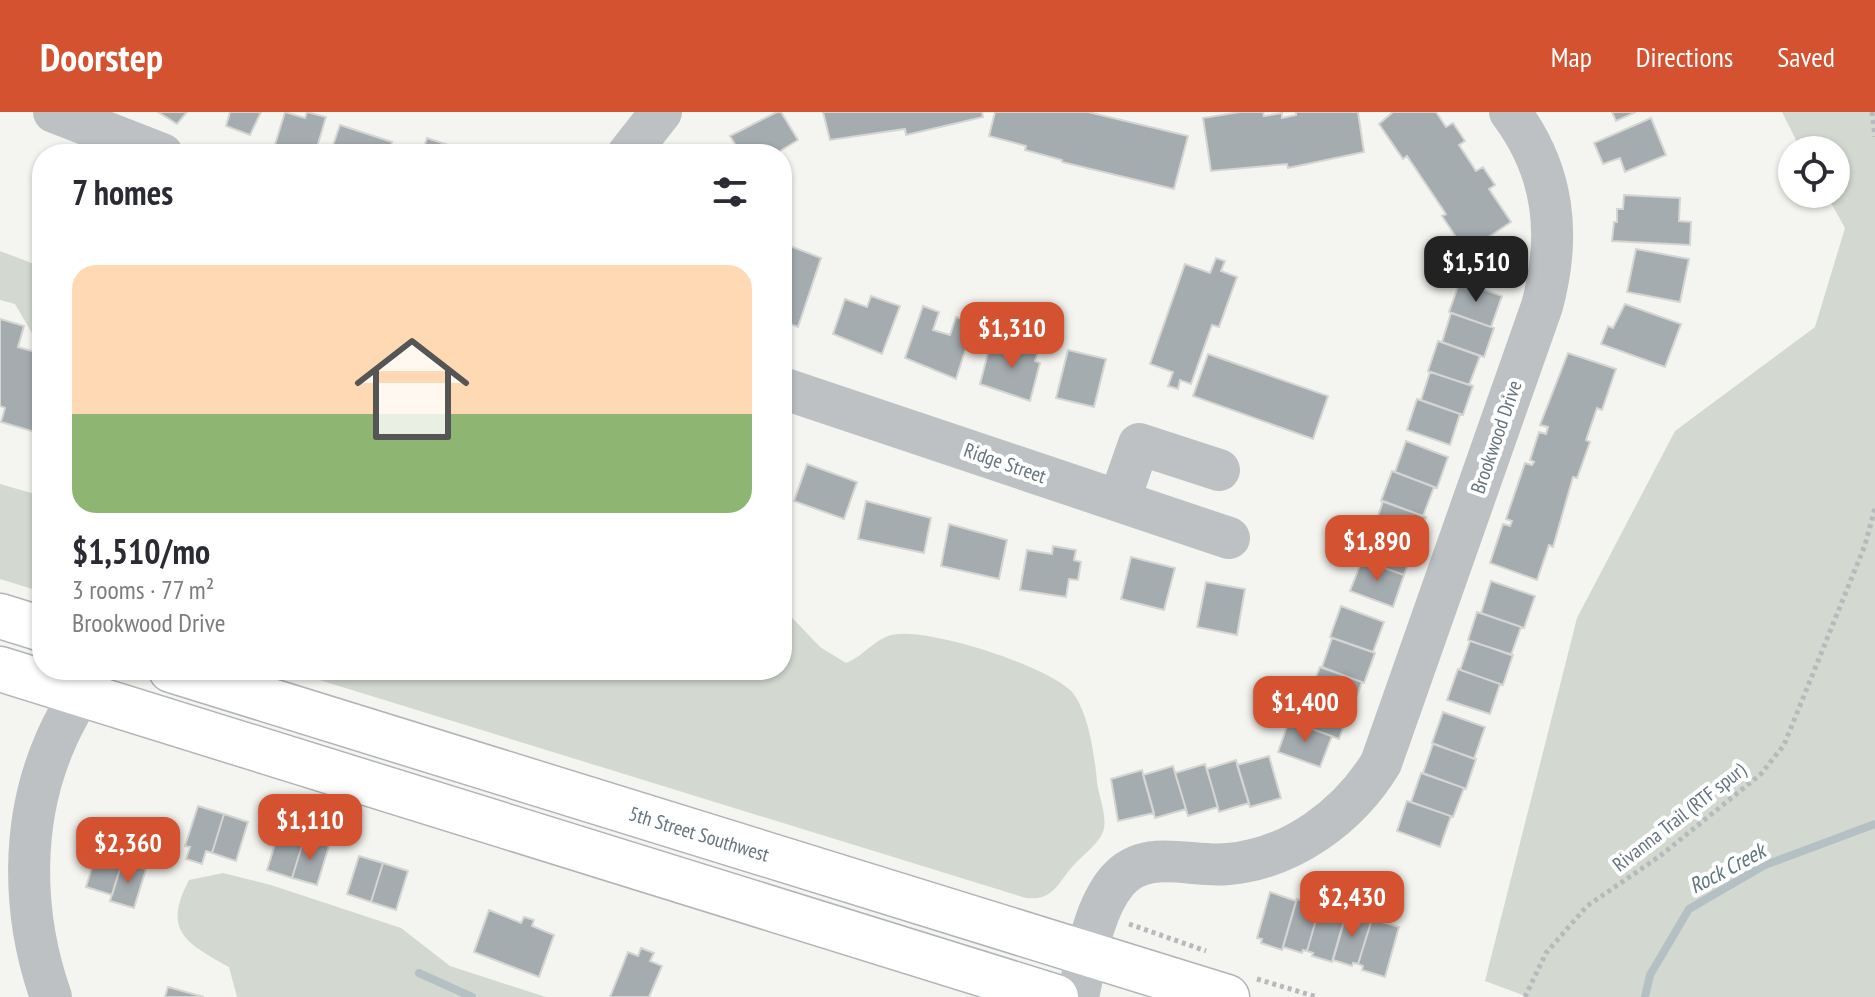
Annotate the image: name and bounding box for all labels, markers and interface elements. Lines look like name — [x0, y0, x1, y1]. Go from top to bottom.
text: Doorstep — [40, 32, 163, 81]
text: Map — [1551, 38, 1592, 75]
text: Directions — [1636, 38, 1733, 75]
text: Saved — [1777, 38, 1835, 75]
map controls — [1778, 136, 1850, 208]
button: locate — [1778, 136, 1850, 208]
text: 7 homes — [72, 170, 173, 214]
icon: filters — [708, 170, 752, 214]
pin: $1,510 — [1411, 236, 1541, 304]
text: $1,510 — [1442, 245, 1510, 278]
pin: $1,310 — [947, 302, 1077, 370]
text: $1,310 — [978, 311, 1046, 344]
icon: home — [340, 317, 484, 461]
street label: Brookwood Drive — [1464, 377, 1528, 497]
street label: Ridge Street — [961, 437, 1050, 489]
pin: $1,890 — [1312, 515, 1442, 583]
text: $1,890 — [1343, 524, 1411, 557]
text: $1,510/mo — [72, 529, 210, 573]
text: 3 rooms · 77 m² — [72, 573, 214, 606]
text: Brookwood Drive — [72, 606, 226, 639]
pin: $1,400 — [1240, 676, 1370, 744]
text: $1,400 — [1271, 685, 1339, 718]
street label: Rivanna Trail (RTF spur) — [1607, 757, 1751, 877]
pin: $1,110 — [245, 794, 375, 862]
street label: 5th Street Southwest — [626, 800, 773, 868]
text: $1,110 — [276, 803, 344, 836]
pin: $2,360 — [63, 817, 193, 885]
text: $2,360 — [94, 826, 162, 859]
water label: Rock Creek — [1684, 835, 1772, 900]
pin: $2,430 — [1287, 871, 1417, 939]
text: $2,430 — [1318, 880, 1386, 913]

